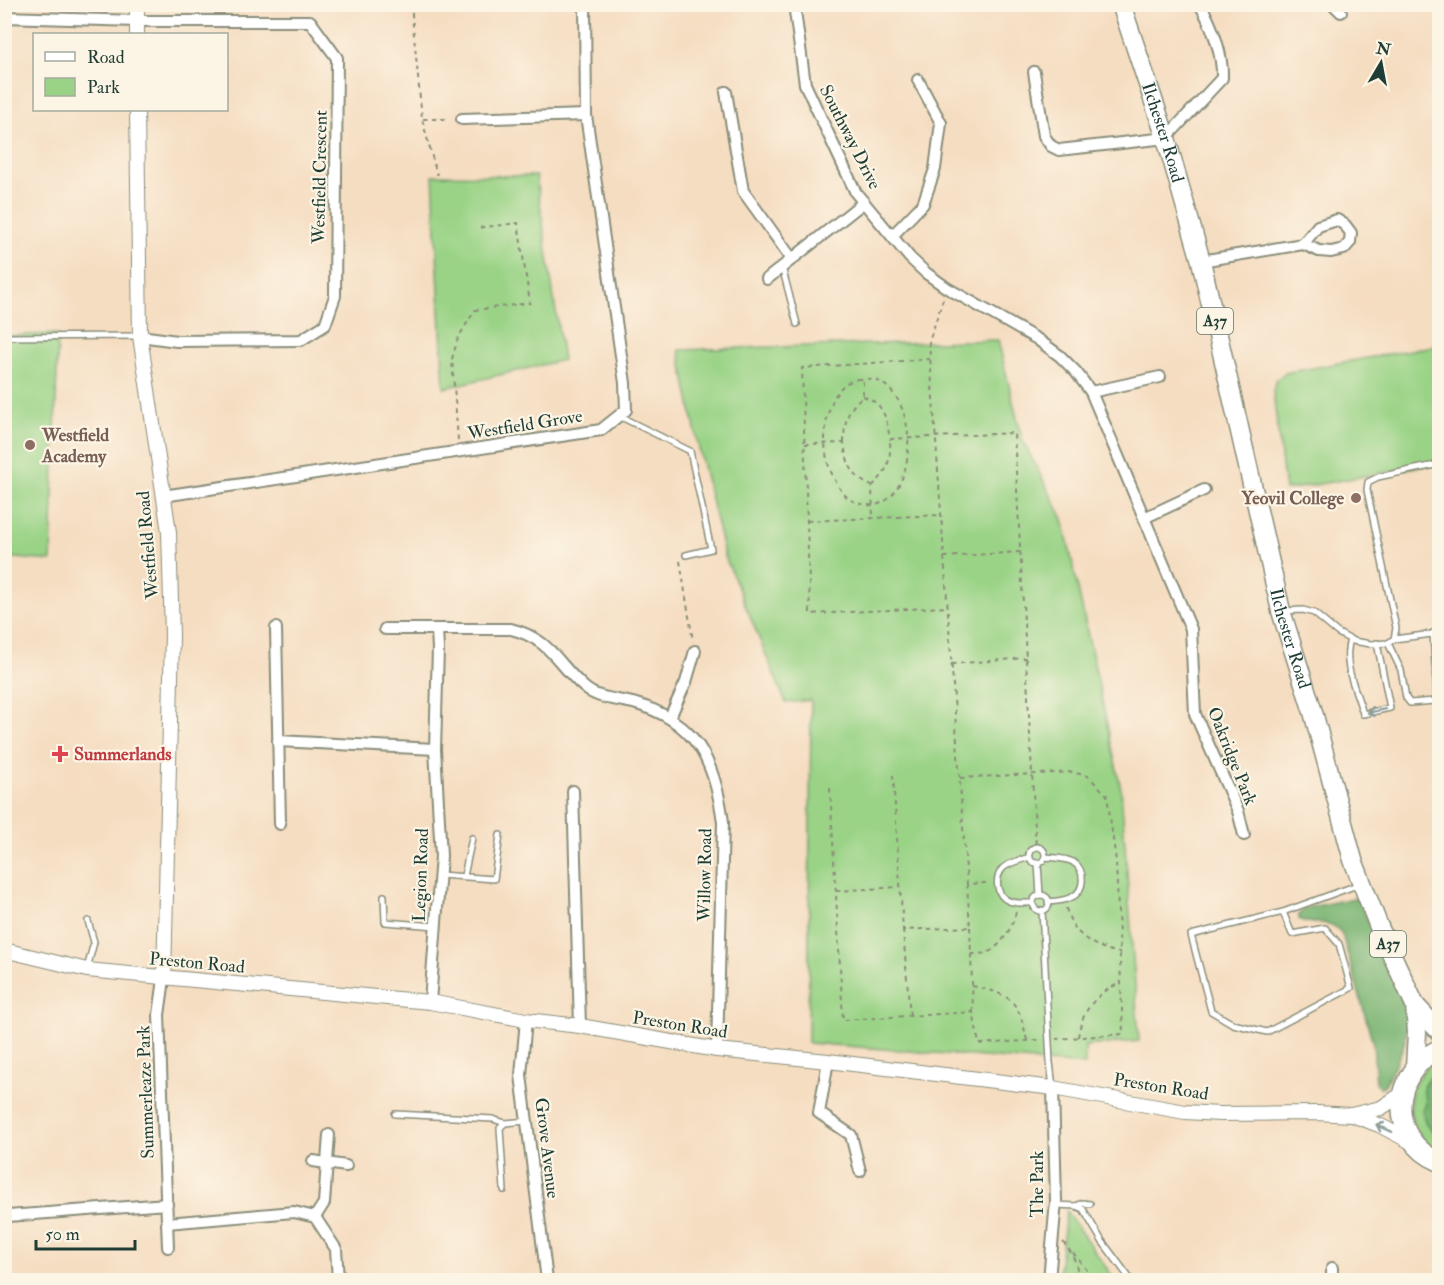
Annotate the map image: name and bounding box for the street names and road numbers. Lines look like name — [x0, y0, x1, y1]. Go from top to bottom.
street label: Ilchester Road — [1137, 79, 1190, 185]
street label: Southway Drive — [814, 81, 886, 194]
street label: Westfield Crescent — [307, 110, 333, 245]
road number: A37 — [1197, 308, 1233, 334]
street label: Westfield Grove — [465, 404, 585, 446]
street label: Westfield Road — [132, 490, 164, 601]
street label: Ilchester Road — [1265, 586, 1316, 691]
street label: Oakridge Park — [1202, 704, 1262, 809]
street label: Legion Road — [408, 828, 434, 922]
street label: Willow Road — [693, 828, 717, 923]
road number: A37 — [1370, 931, 1406, 957]
street label: Preston Road — [148, 947, 246, 979]
street label: Preston Road — [631, 1006, 729, 1044]
street label: Summerleaze Park — [132, 1025, 160, 1159]
street label: Preston Road — [1112, 1068, 1210, 1106]
street label: Grove Avenue — [529, 1096, 565, 1200]
street label: The Park — [1026, 1150, 1049, 1217]

